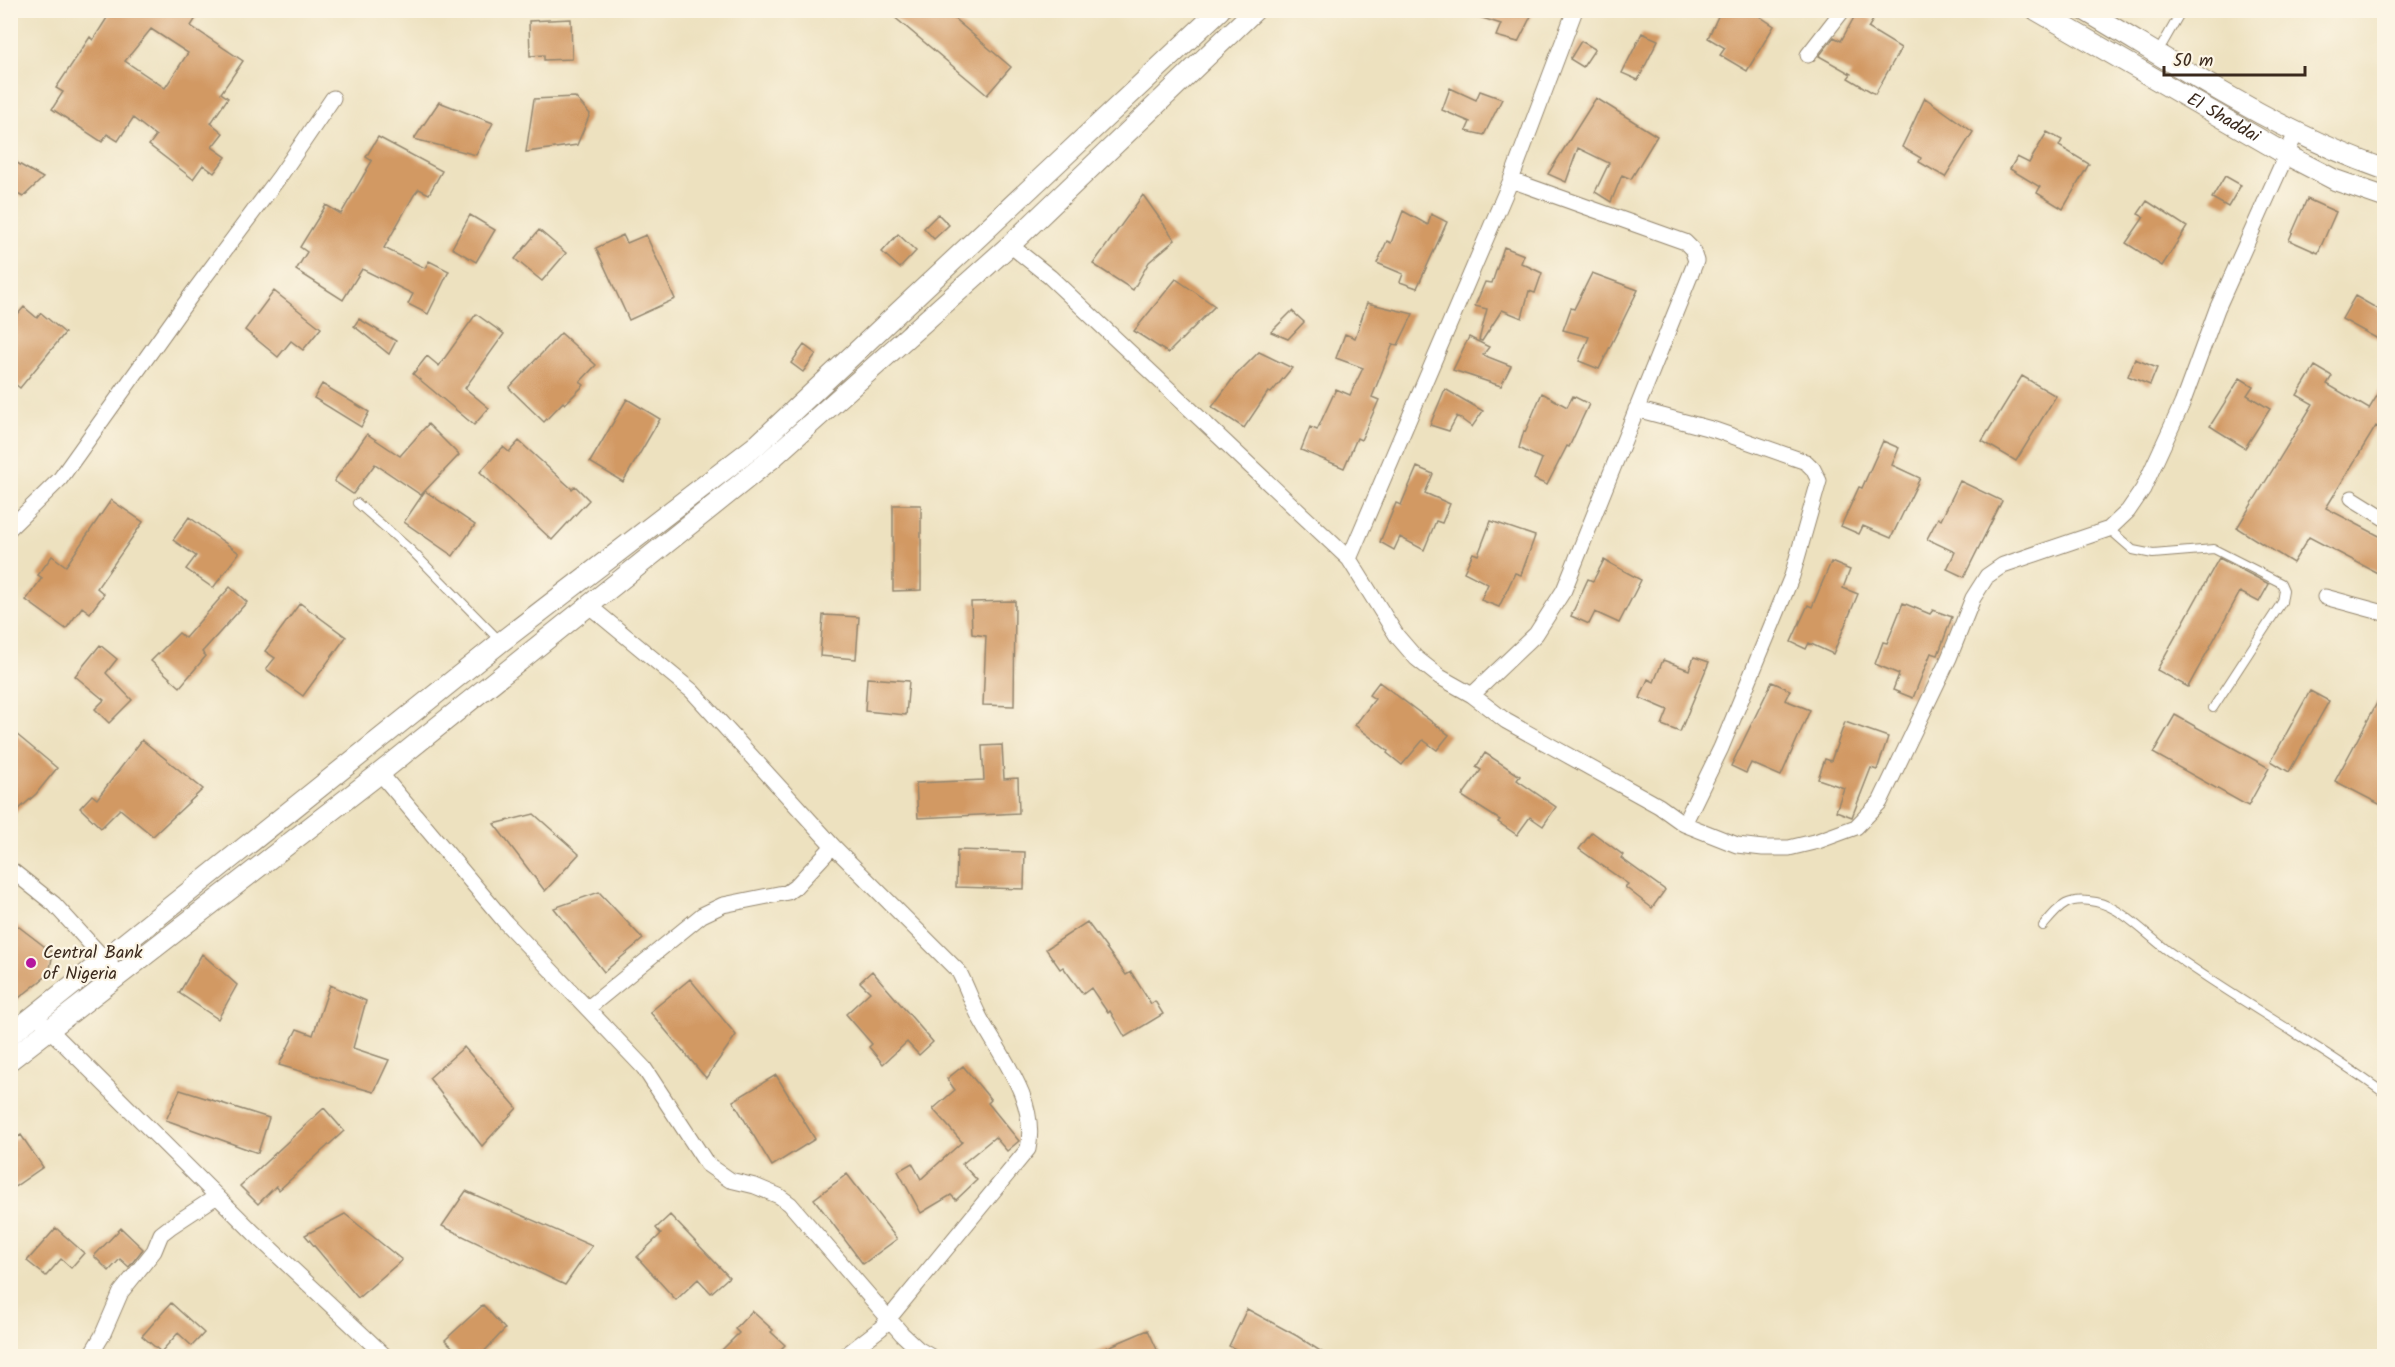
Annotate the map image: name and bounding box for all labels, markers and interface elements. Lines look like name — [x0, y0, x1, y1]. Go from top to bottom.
scale bar — [2164, 39, 2305, 77]
text: 50 m — [2173, 47, 2213, 76]
street label: El Shaddai — [2181, 85, 2266, 151]
place label: Central Bank of Nigeria — [43, 939, 143, 989]
marker: Central Bank of Nigeria — [24, 956, 38, 970]

